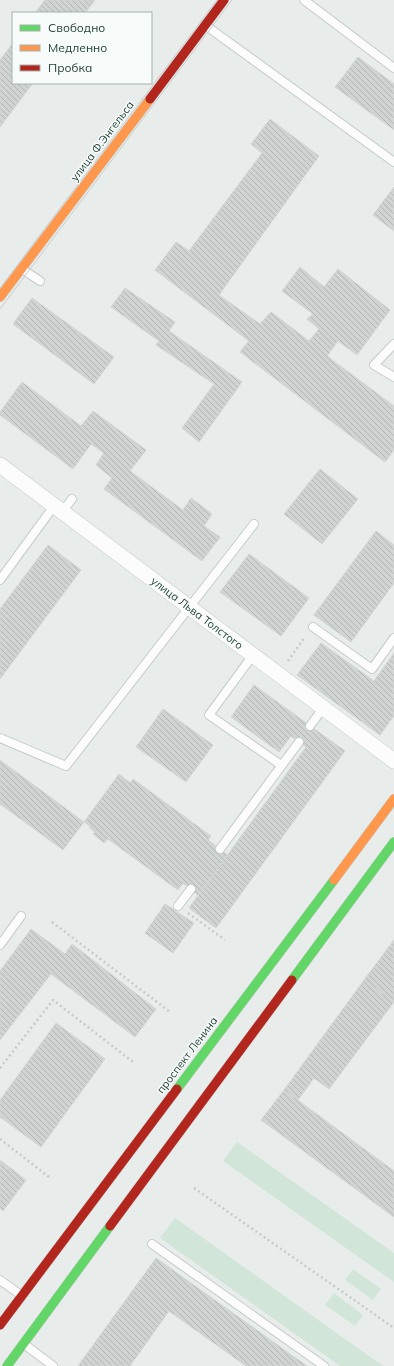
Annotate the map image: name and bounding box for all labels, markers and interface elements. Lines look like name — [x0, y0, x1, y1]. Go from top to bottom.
legend — [12, 12, 152, 84]
text: Свободно — [48, 20, 105, 35]
text: Медленно — [48, 40, 107, 55]
text: Пробка — [48, 60, 92, 75]
street label: улица Ф.Энгельса — [67, 98, 137, 184]
street label: улица Льва Толстого — [148, 574, 246, 652]
street label: проспект Ленина — [154, 1014, 220, 1096]

